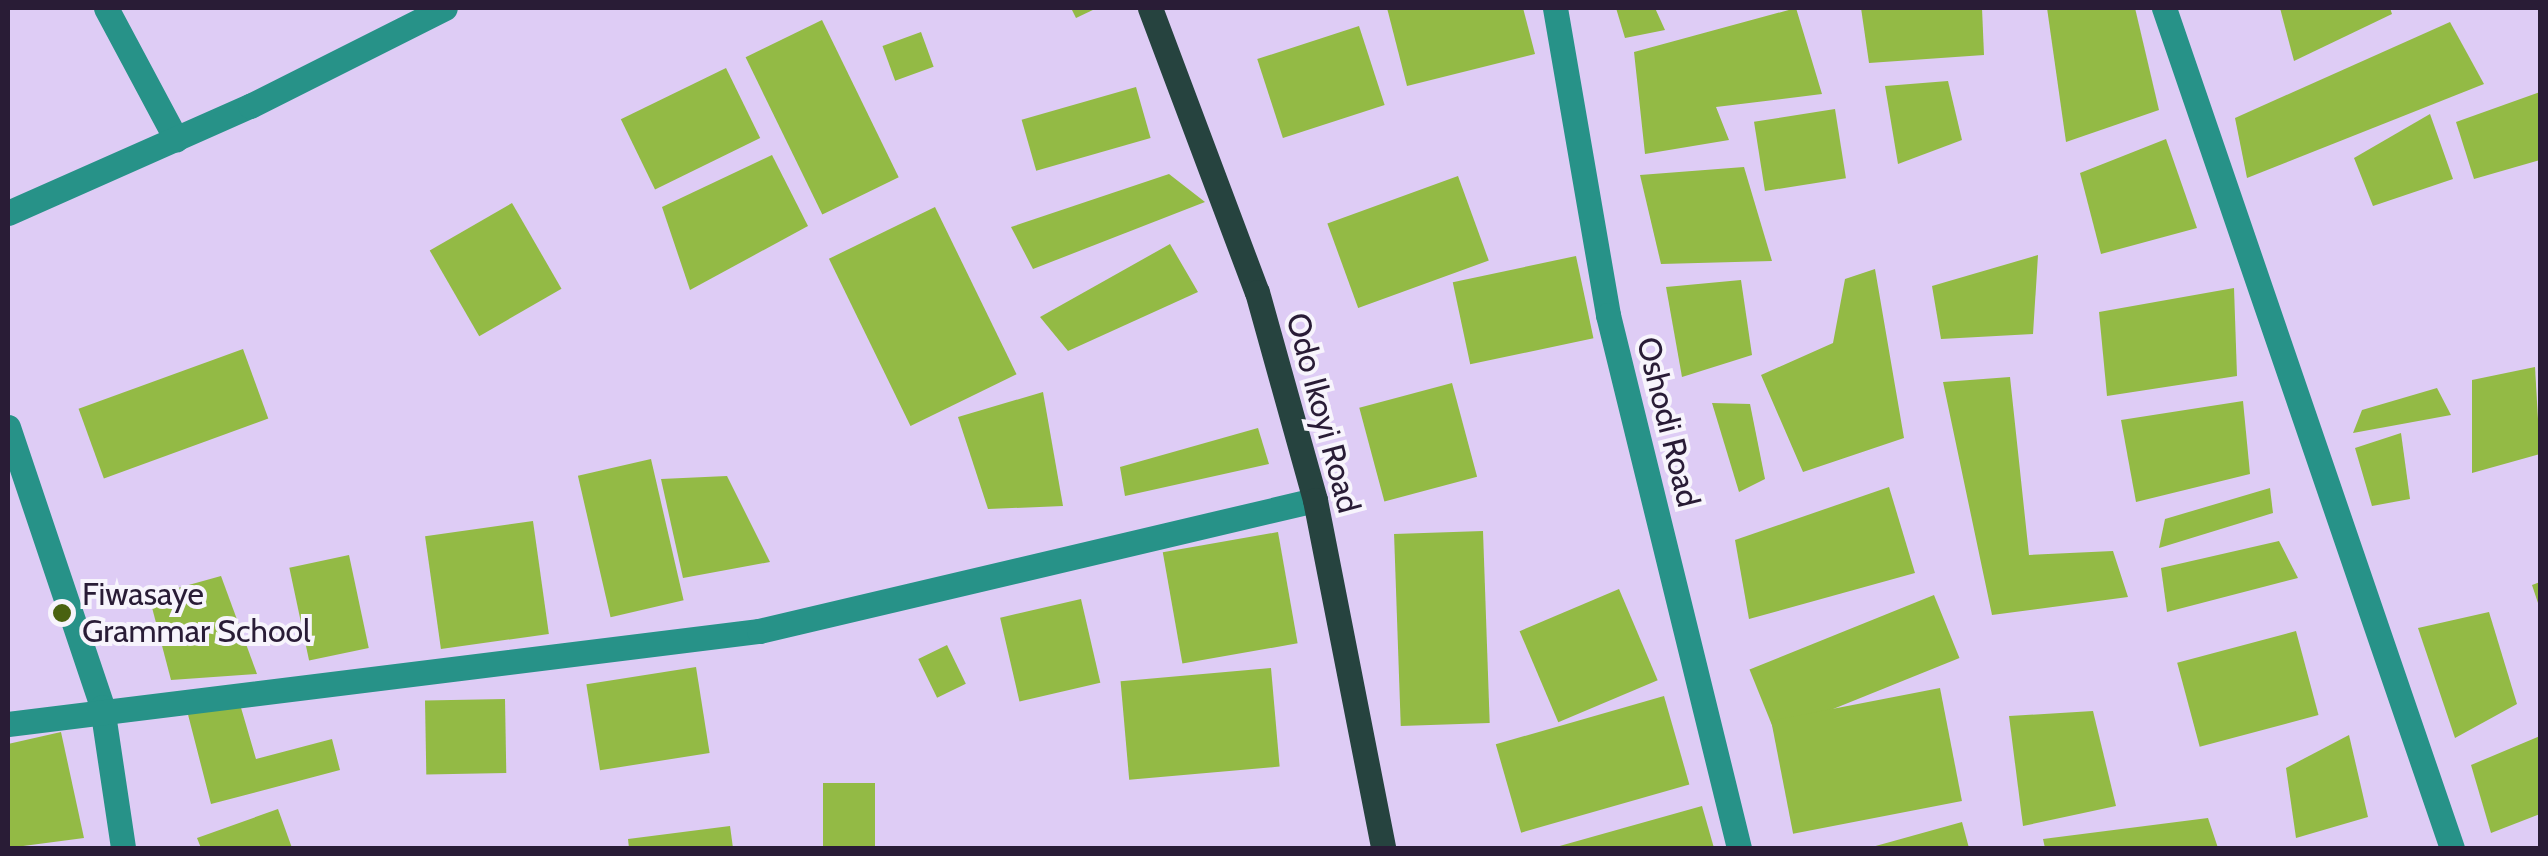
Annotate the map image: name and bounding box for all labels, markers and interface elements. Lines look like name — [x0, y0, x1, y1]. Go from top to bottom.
street label: Odo Ikoyi Road — [1278, 309, 1368, 517]
street label: Oshodi Road — [1628, 333, 1708, 511]
place label: Fiwasaye Grammar School — [82, 576, 311, 651]
marker: Fiwasaye Grammar School — [51, 602, 73, 624]

